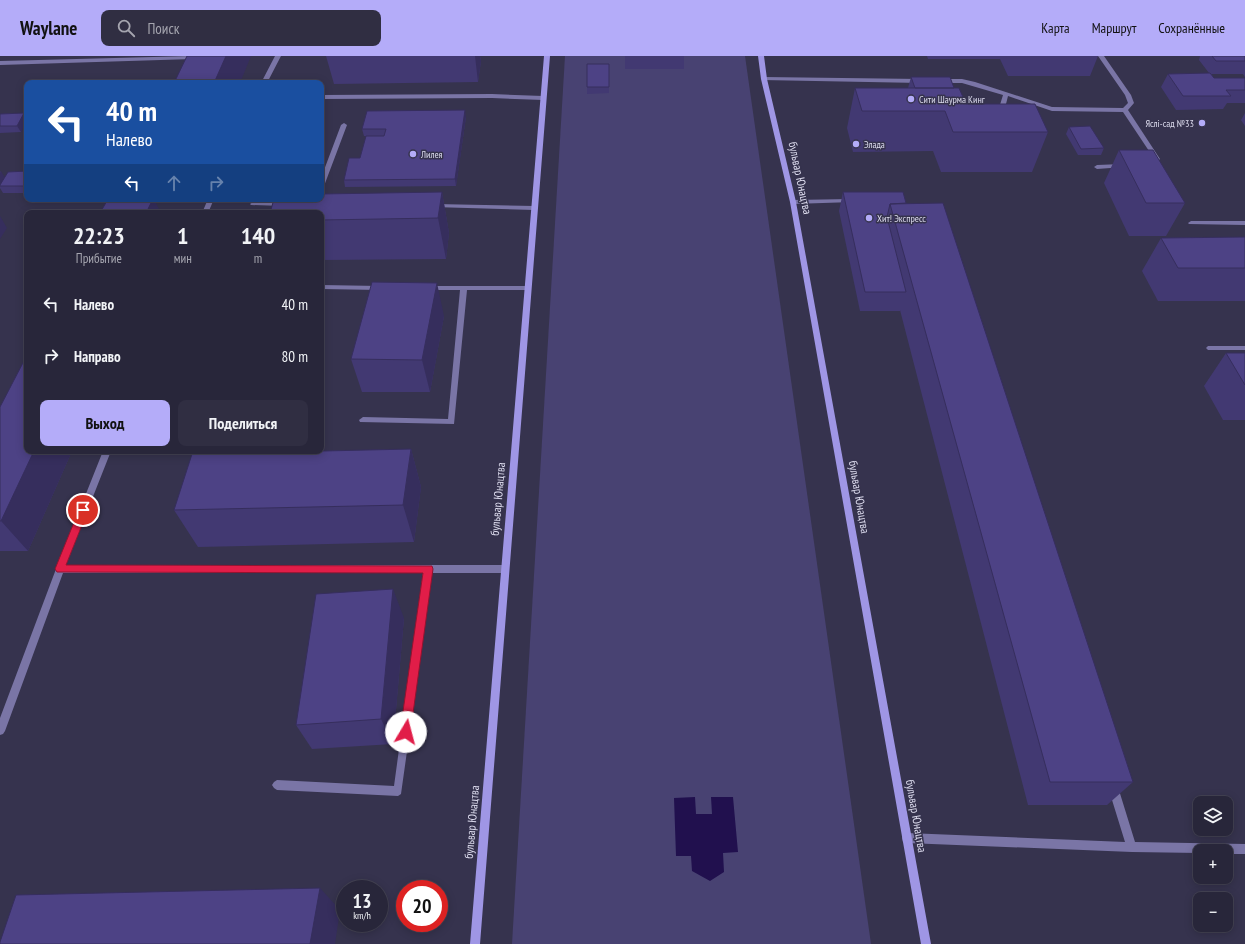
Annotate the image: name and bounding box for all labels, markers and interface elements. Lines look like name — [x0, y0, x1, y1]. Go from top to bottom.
search box — [101, 10, 381, 46]
text: Waylane — [20, 16, 77, 40]
icon: search — [115, 17, 137, 39]
text: Поиск — [147, 19, 180, 38]
text: Карта — [1041, 19, 1070, 37]
text: Маршрут — [1092, 19, 1136, 37]
text: Сохранённые — [1158, 19, 1225, 37]
text: 40 m — [106, 92, 157, 129]
place label: Сити Шаурма Кинг — [919, 93, 985, 106]
marker: Сити Шаурма Кинг — [906, 94, 916, 104]
icon: left — [40, 96, 92, 148]
place label: Яслі-сад №33 — [1145, 117, 1194, 130]
marker: Яслі-сад №33 — [1197, 118, 1207, 128]
text: Налево — [106, 128, 153, 151]
place label: Элада — [864, 138, 885, 151]
marker: Элада — [851, 139, 861, 149]
street label: бульвар Юнацтва — [785, 140, 816, 216]
place label: Лилея — [420, 148, 443, 161]
marker: Лилея — [408, 149, 418, 159]
icon: left — [121, 172, 143, 194]
icon: ahead — [163, 172, 185, 194]
icon: right — [205, 172, 227, 194]
place label: Хит! Экспресс — [877, 212, 926, 225]
marker: Хит! Экспресс — [864, 213, 874, 223]
text: 22:23 — [73, 220, 125, 251]
text: 1 — [177, 220, 188, 251]
text: 140 — [241, 220, 275, 251]
text: Прибытие — [76, 250, 122, 267]
text: мин — [174, 250, 192, 267]
text: m — [254, 250, 262, 267]
icon: left — [40, 293, 62, 315]
text: Налево — [74, 295, 114, 314]
text: 40 m — [282, 295, 308, 314]
icon: right — [40, 345, 62, 367]
text: Направо — [74, 347, 121, 366]
text: 80 m — [282, 347, 308, 366]
button: Выход — [40, 400, 170, 446]
button: Поделиться — [178, 400, 308, 446]
street label: бульвар Юнацтва — [846, 459, 873, 535]
street label: бульвар Юнацтва — [487, 461, 508, 536]
pin — [66, 493, 100, 527]
icon: arrive — [72, 499, 94, 521]
position arrow — [385, 711, 427, 753]
street label: бульвар Юнацтва — [903, 778, 930, 854]
street label: бульвар Юнацтва — [461, 784, 482, 859]
map controls — [1193, 796, 1233, 932]
button: layers — [1193, 796, 1233, 836]
button: + — [1193, 844, 1233, 884]
speed limit sign: 20 — [396, 880, 448, 932]
text: 13 — [352, 888, 372, 914]
button: − — [1193, 892, 1233, 932]
text: km/h — [353, 909, 371, 922]

